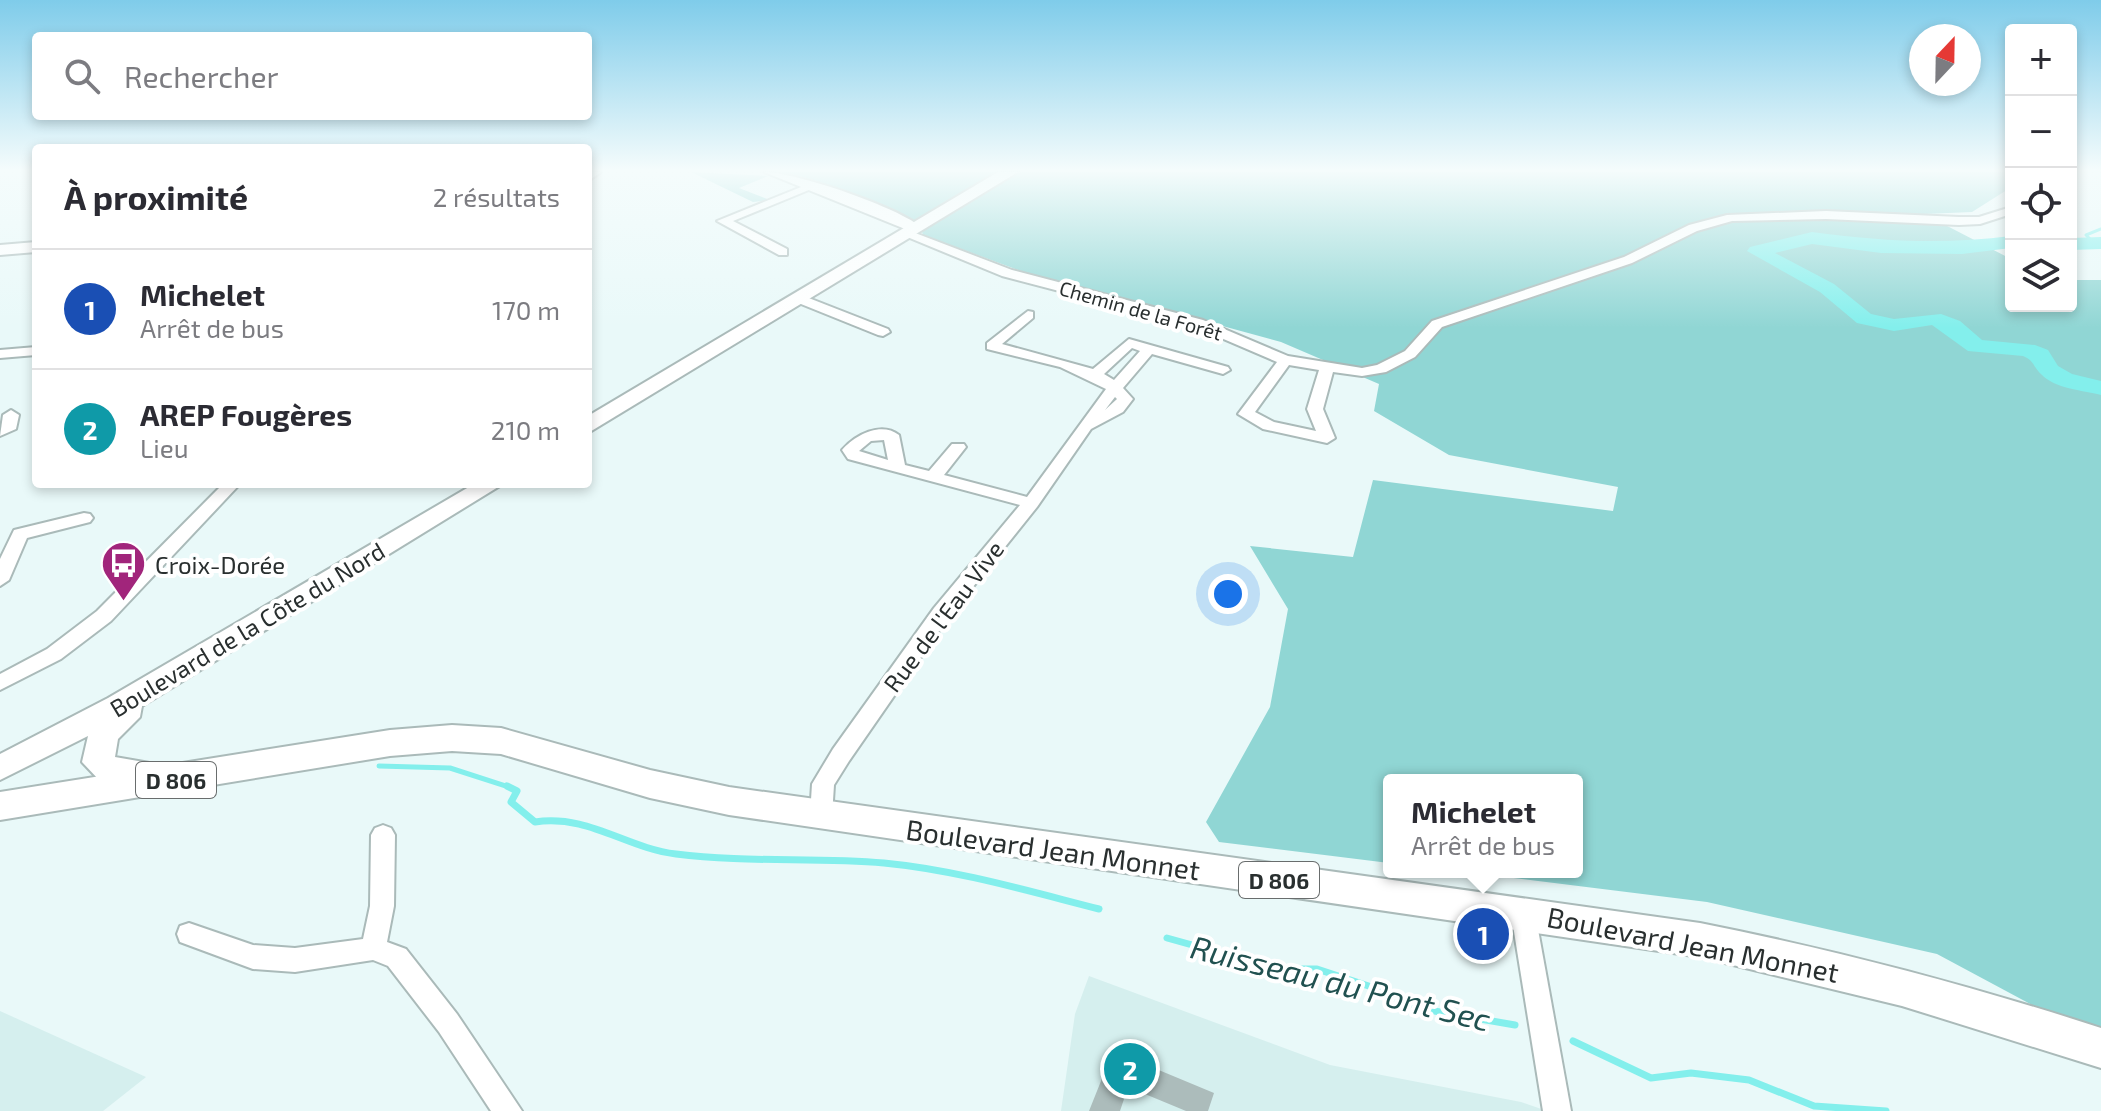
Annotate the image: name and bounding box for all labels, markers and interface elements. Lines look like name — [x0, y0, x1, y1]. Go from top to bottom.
north arrow — [1909, 24, 1981, 96]
map controls — [2005, 24, 2077, 312]
button: + — [2005, 24, 2077, 96]
search box — [32, 32, 592, 120]
icon: search — [60, 54, 104, 98]
text: Rechercher — [124, 58, 279, 94]
button: − — [2005, 96, 2077, 168]
button: locate — [2005, 168, 2077, 240]
text: À proximité — [64, 176, 248, 217]
text: 2 résultats — [433, 181, 560, 212]
button: layers — [2005, 240, 2077, 312]
street label: Chemin de la Forêt — [1057, 275, 1226, 345]
text: Michelet — [140, 276, 265, 312]
text: 1 — [84, 294, 96, 325]
text: 170 m — [492, 294, 560, 325]
text: Arrêt de bus — [140, 312, 284, 343]
text: AREP Fougères — [140, 396, 352, 432]
text: 2 — [82, 414, 98, 445]
text: 210 m — [491, 414, 560, 445]
text: Lieu — [140, 432, 189, 463]
street label: Boulevard de la Côte du Nord — [104, 535, 390, 723]
street label: Rue de l'Eau Vive — [877, 535, 1009, 697]
bus stop icon: Croix-Dorée — [100, 540, 148, 603]
place label: Croix-Dorée — [155, 550, 285, 579]
your location — [1208, 574, 1248, 614]
road number: D 806 — [136, 762, 216, 798]
popup — [1383, 774, 1583, 878]
text: Michelet — [1411, 793, 1536, 829]
street label: Boulevard Jean Monnet — [904, 812, 1202, 886]
text: Arrêt de bus — [1411, 829, 1555, 860]
road number: D 806 — [1239, 862, 1319, 898]
street label: Boulevard Jean Monnet — [1544, 899, 1842, 989]
pin: 1 — [1457, 904, 1509, 964]
water label: Ruisseau du Pont Sec — [1187, 926, 1495, 1038]
pin: 2 — [1104, 1039, 1156, 1099]

